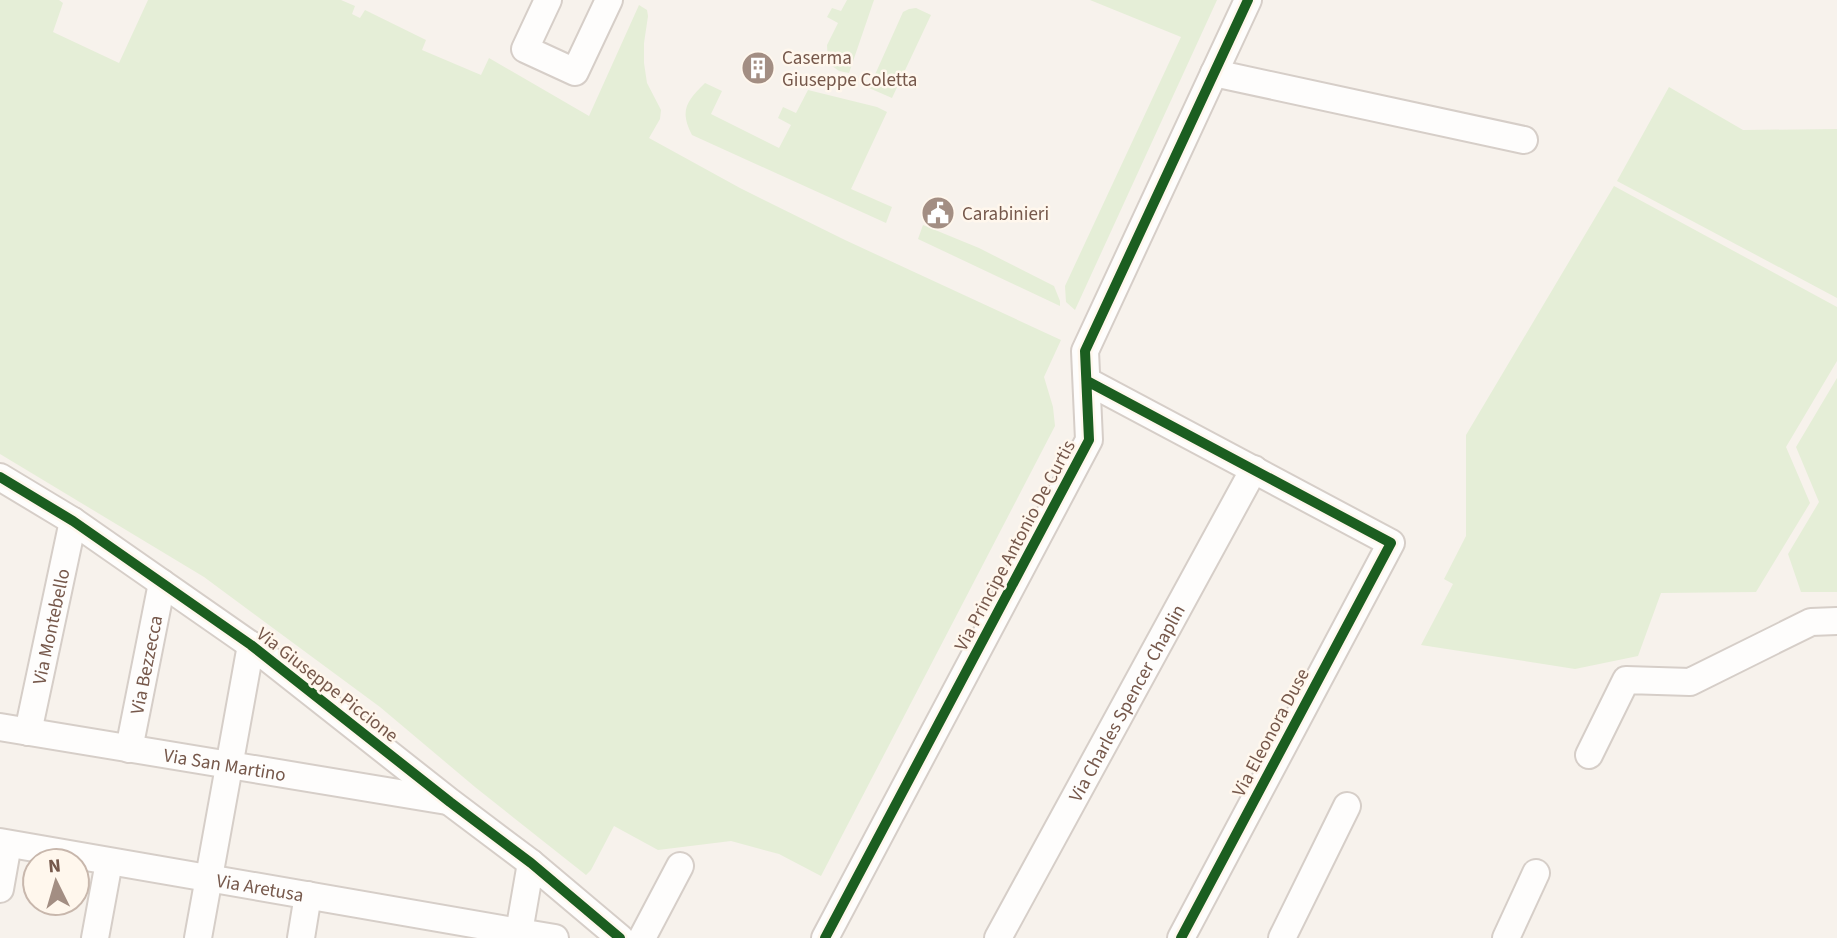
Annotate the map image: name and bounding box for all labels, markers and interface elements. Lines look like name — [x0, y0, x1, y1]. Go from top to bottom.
place label: Caserma Giuseppe Coletta — [782, 45, 917, 94]
building icon: Caserma Giuseppe Coletta — [739, 49, 777, 87]
public building icon: Carabinieri — [919, 194, 957, 232]
place label: Carabinieri — [962, 201, 1049, 228]
street label: Via Principe Antonio De Curtis — [948, 435, 1082, 656]
street label: Via Montebello — [26, 566, 78, 687]
street label: Via Charles Spencer Chaplin — [1063, 600, 1193, 807]
street label: Via Bezzecca — [124, 613, 170, 717]
street label: Via Giuseppe Piccione — [250, 621, 404, 749]
street label: Via Eleonora Duse — [1226, 664, 1317, 802]
street label: Via San Martino — [161, 742, 288, 789]
north arrow — [21, 847, 91, 917]
text: N — [47, 853, 62, 881]
street label: Via Aretusa — [214, 868, 306, 909]

